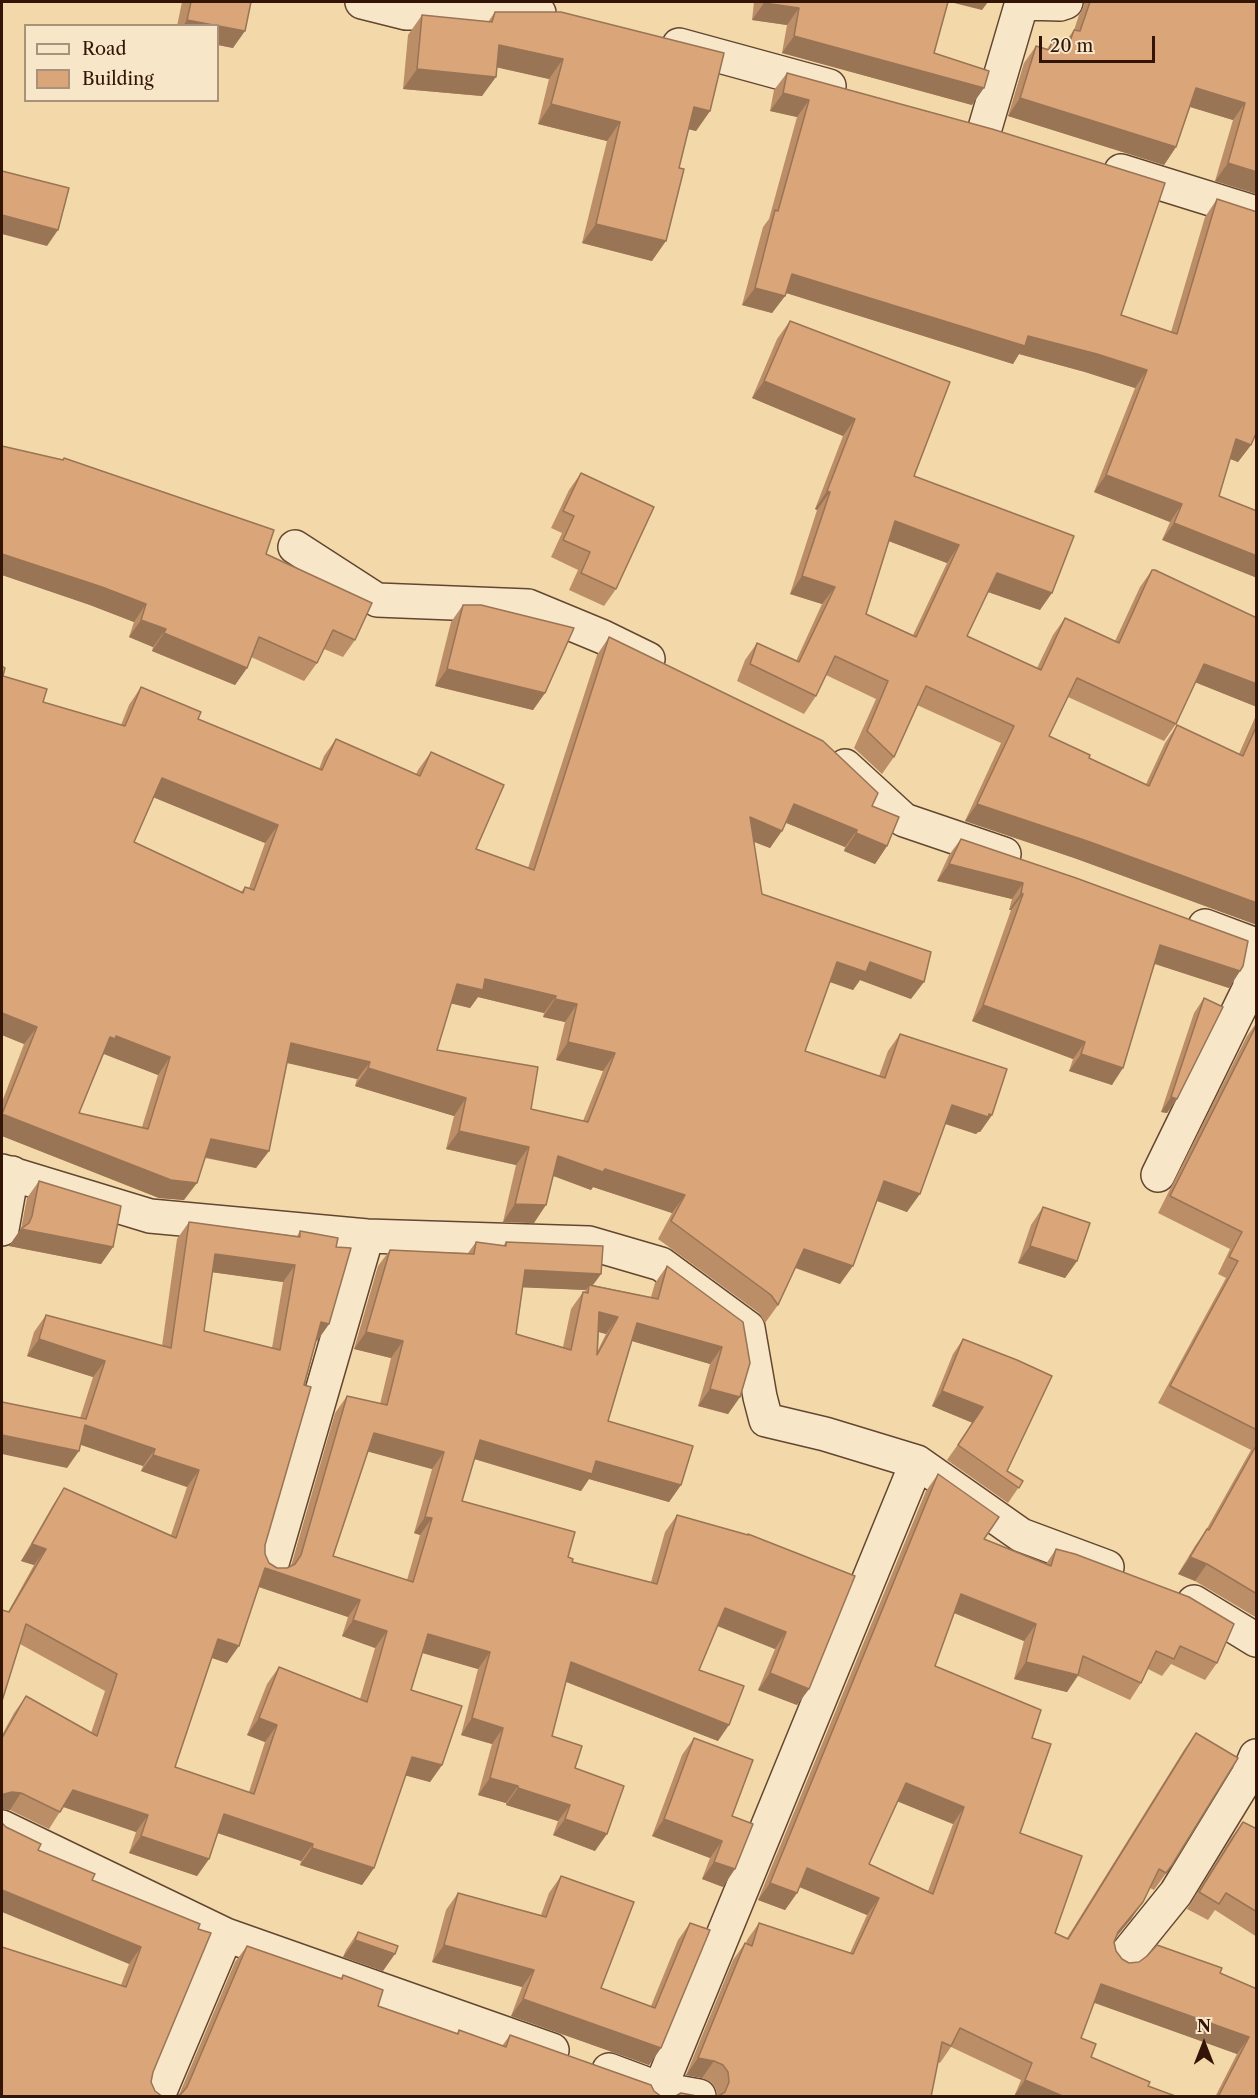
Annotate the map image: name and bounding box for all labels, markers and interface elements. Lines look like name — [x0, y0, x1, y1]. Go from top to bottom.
legend — [24, 24, 219, 102]
scale bar — [1042, 24, 1158, 62]
text: 20 m — [1050, 35, 1093, 57]
text: Road — [82, 38, 127, 60]
text: Building — [82, 68, 154, 90]
north arrow — [1174, 2014, 1234, 2074]
text: N — [1197, 2016, 1211, 2036]

